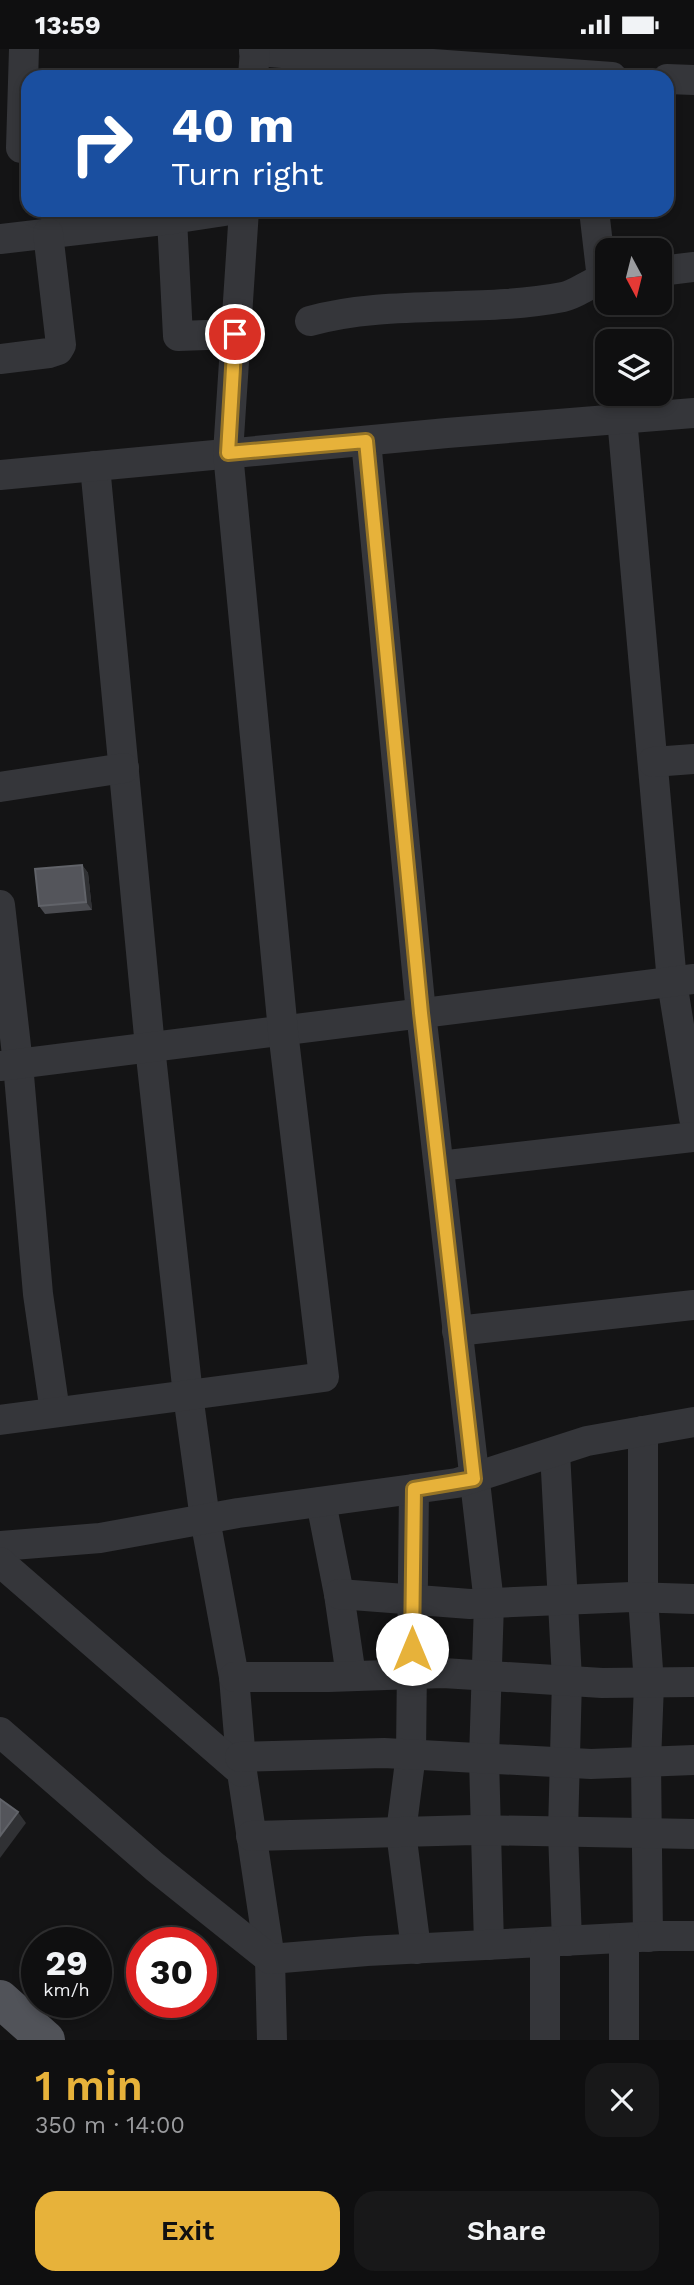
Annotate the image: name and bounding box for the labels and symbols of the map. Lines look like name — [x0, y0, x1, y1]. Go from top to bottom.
north arrow — [595, 238, 672, 315]
pin — [205, 304, 265, 364]
position arrow — [375, 1612, 449, 1686]
speed limit sign: 30 — [126, 1927, 217, 2018]

